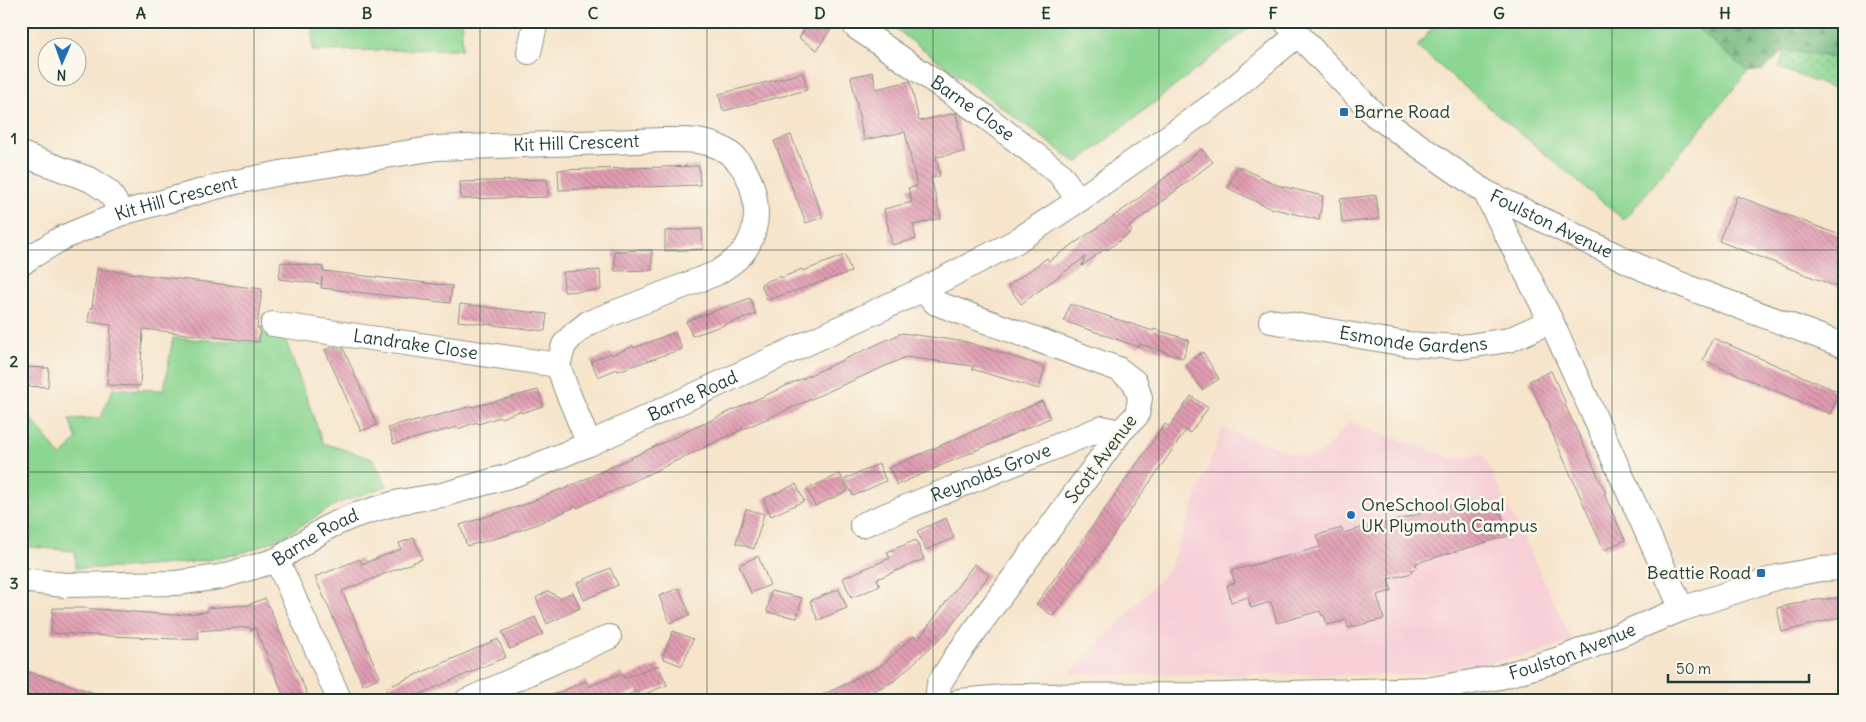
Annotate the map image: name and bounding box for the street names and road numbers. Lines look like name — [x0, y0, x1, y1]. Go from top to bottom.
street label: Barne Close — [926, 70, 1019, 146]
street label: Kit Hill Crescent — [513, 129, 640, 156]
street label: Kit Hill Crescent — [111, 170, 240, 226]
street label: Foulston Avenue — [1486, 184, 1617, 263]
street label: Esmonde Gardens — [1338, 321, 1489, 358]
street label: Landrake Close — [352, 324, 479, 364]
street label: Barne Road — [644, 365, 741, 426]
street label: Scott Avenue — [1060, 410, 1142, 508]
street label: Reynolds Grove — [927, 438, 1054, 507]
street label: Barne Road — [268, 503, 362, 571]
street label: Foulston Avenue — [1506, 617, 1639, 685]

